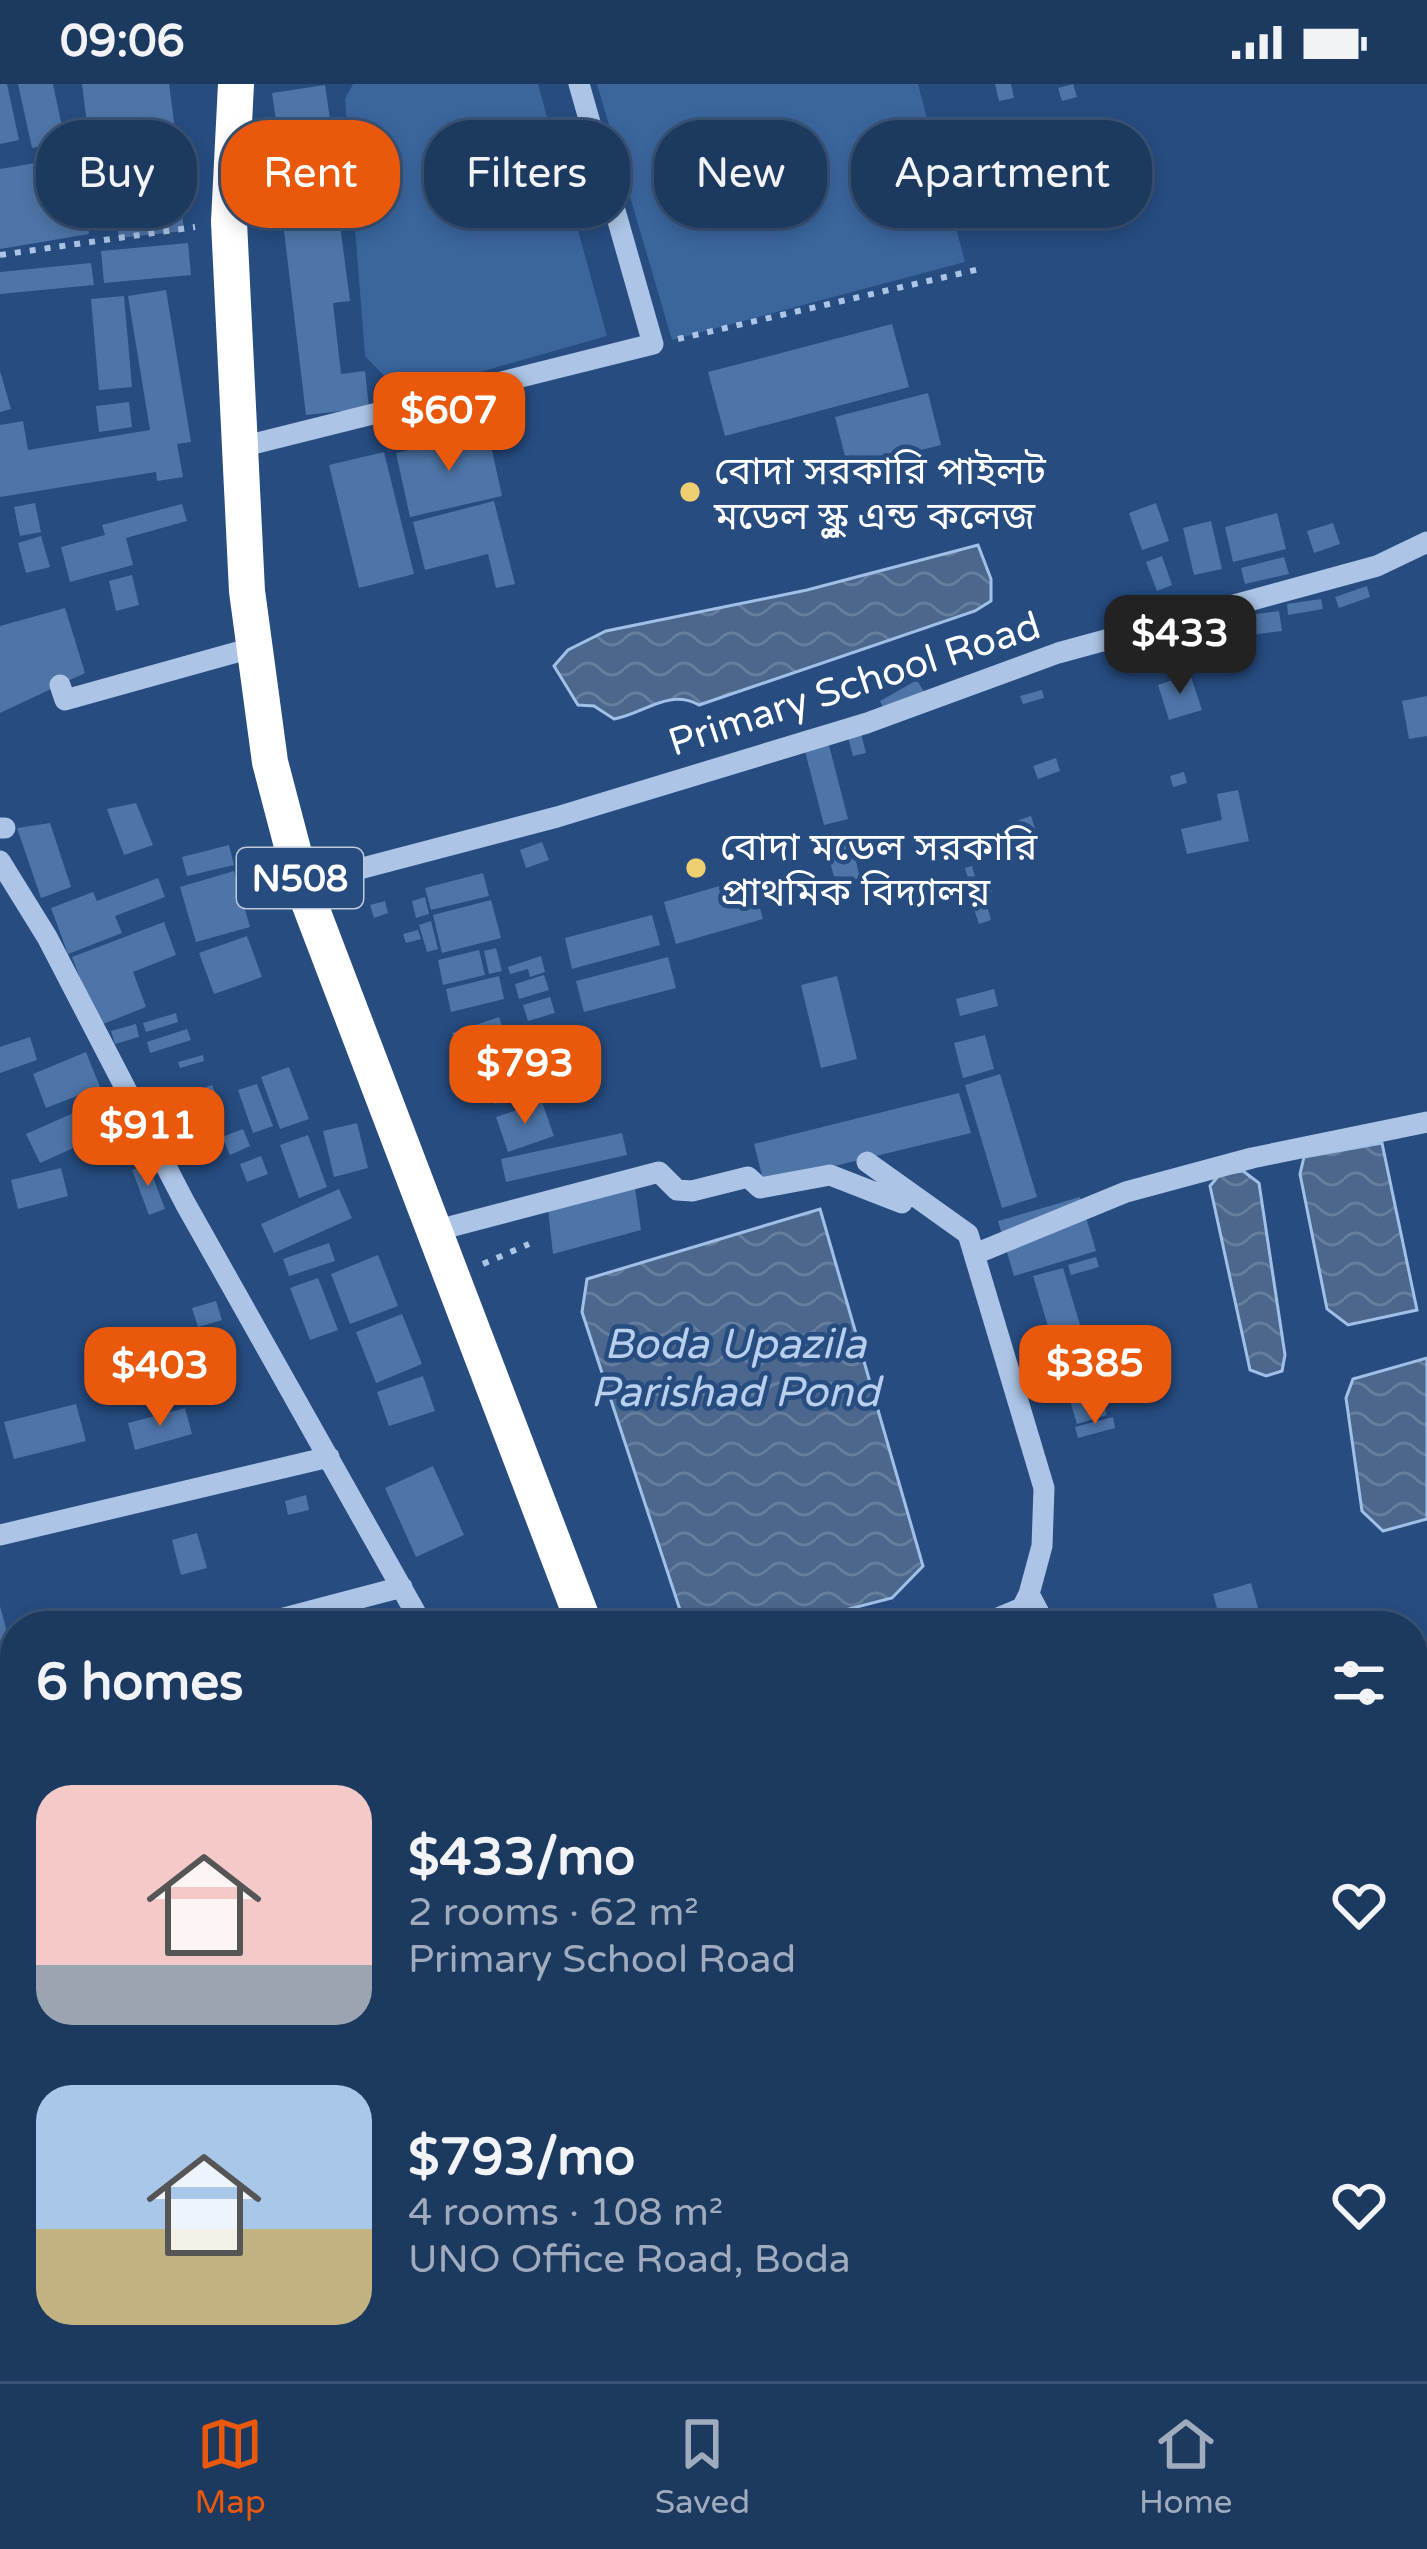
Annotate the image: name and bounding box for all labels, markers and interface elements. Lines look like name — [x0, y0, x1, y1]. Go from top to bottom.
text: 09:06 — [60, 15, 185, 69]
chip: Buy — [36, 120, 197, 228]
chip: Rent — [221, 120, 400, 228]
chip: Filters — [424, 120, 630, 228]
chip: New — [654, 120, 827, 228]
chip: Apartment — [851, 120, 1152, 228]
pin: $607 — [378, 372, 520, 474]
text: $607 — [400, 387, 498, 434]
place label: বোদা সরকারি পাইলট মডেল স্কুল এন্ড কলেজ — [713, 448, 1047, 540]
marker: বোদা সরকারি পাইলট মডেল স্কুল এন্ড কলেজ — [677, 479, 703, 505]
pin: $433 — [1109, 595, 1251, 697]
street label: Primary School Road — [663, 602, 1046, 767]
text: $433 — [1131, 610, 1229, 657]
place label: বোদা মডেল সরকারি প্রাথমিক বিদ্যালয় — [720, 824, 1038, 916]
road number: N508 — [237, 848, 363, 908]
marker: বোদা মডেল সরকারি প্রাথমিক বিদ্যালয় — [683, 855, 709, 881]
pin: $793 — [454, 1025, 596, 1127]
text: $793 — [476, 1040, 574, 1087]
pin: $911 — [77, 1087, 219, 1189]
text: $911 — [99, 1102, 197, 1149]
water label: Boda Upazila Parishad Pond — [590, 1319, 884, 1418]
pin: $385 — [1024, 1325, 1166, 1427]
pin: $403 — [89, 1327, 231, 1429]
text: $385 — [1046, 1340, 1144, 1387]
text: $403 — [111, 1342, 209, 1389]
icon: filters — [1326, 1650, 1392, 1716]
text: 6 homes — [36, 1652, 244, 1714]
text: $433/mo — [408, 1827, 635, 1889]
icon: home — [132, 1833, 276, 1977]
icon: heart — [1326, 1872, 1392, 1938]
text: 2 rooms · 62 m² — [408, 1889, 699, 1936]
text: Primary School Road — [408, 1936, 796, 1983]
text: $793/mo — [408, 2127, 635, 2189]
icon: home — [132, 2133, 276, 2277]
icon: heart — [1326, 2172, 1392, 2238]
text: 4 rooms · 108 m² — [408, 2189, 723, 2236]
text: UNO Office Road, Boda — [408, 2236, 851, 2283]
tab: Map — [194, 2411, 266, 2522]
tab: Saved — [655, 2411, 750, 2522]
tab: Home — [1139, 2411, 1233, 2522]

